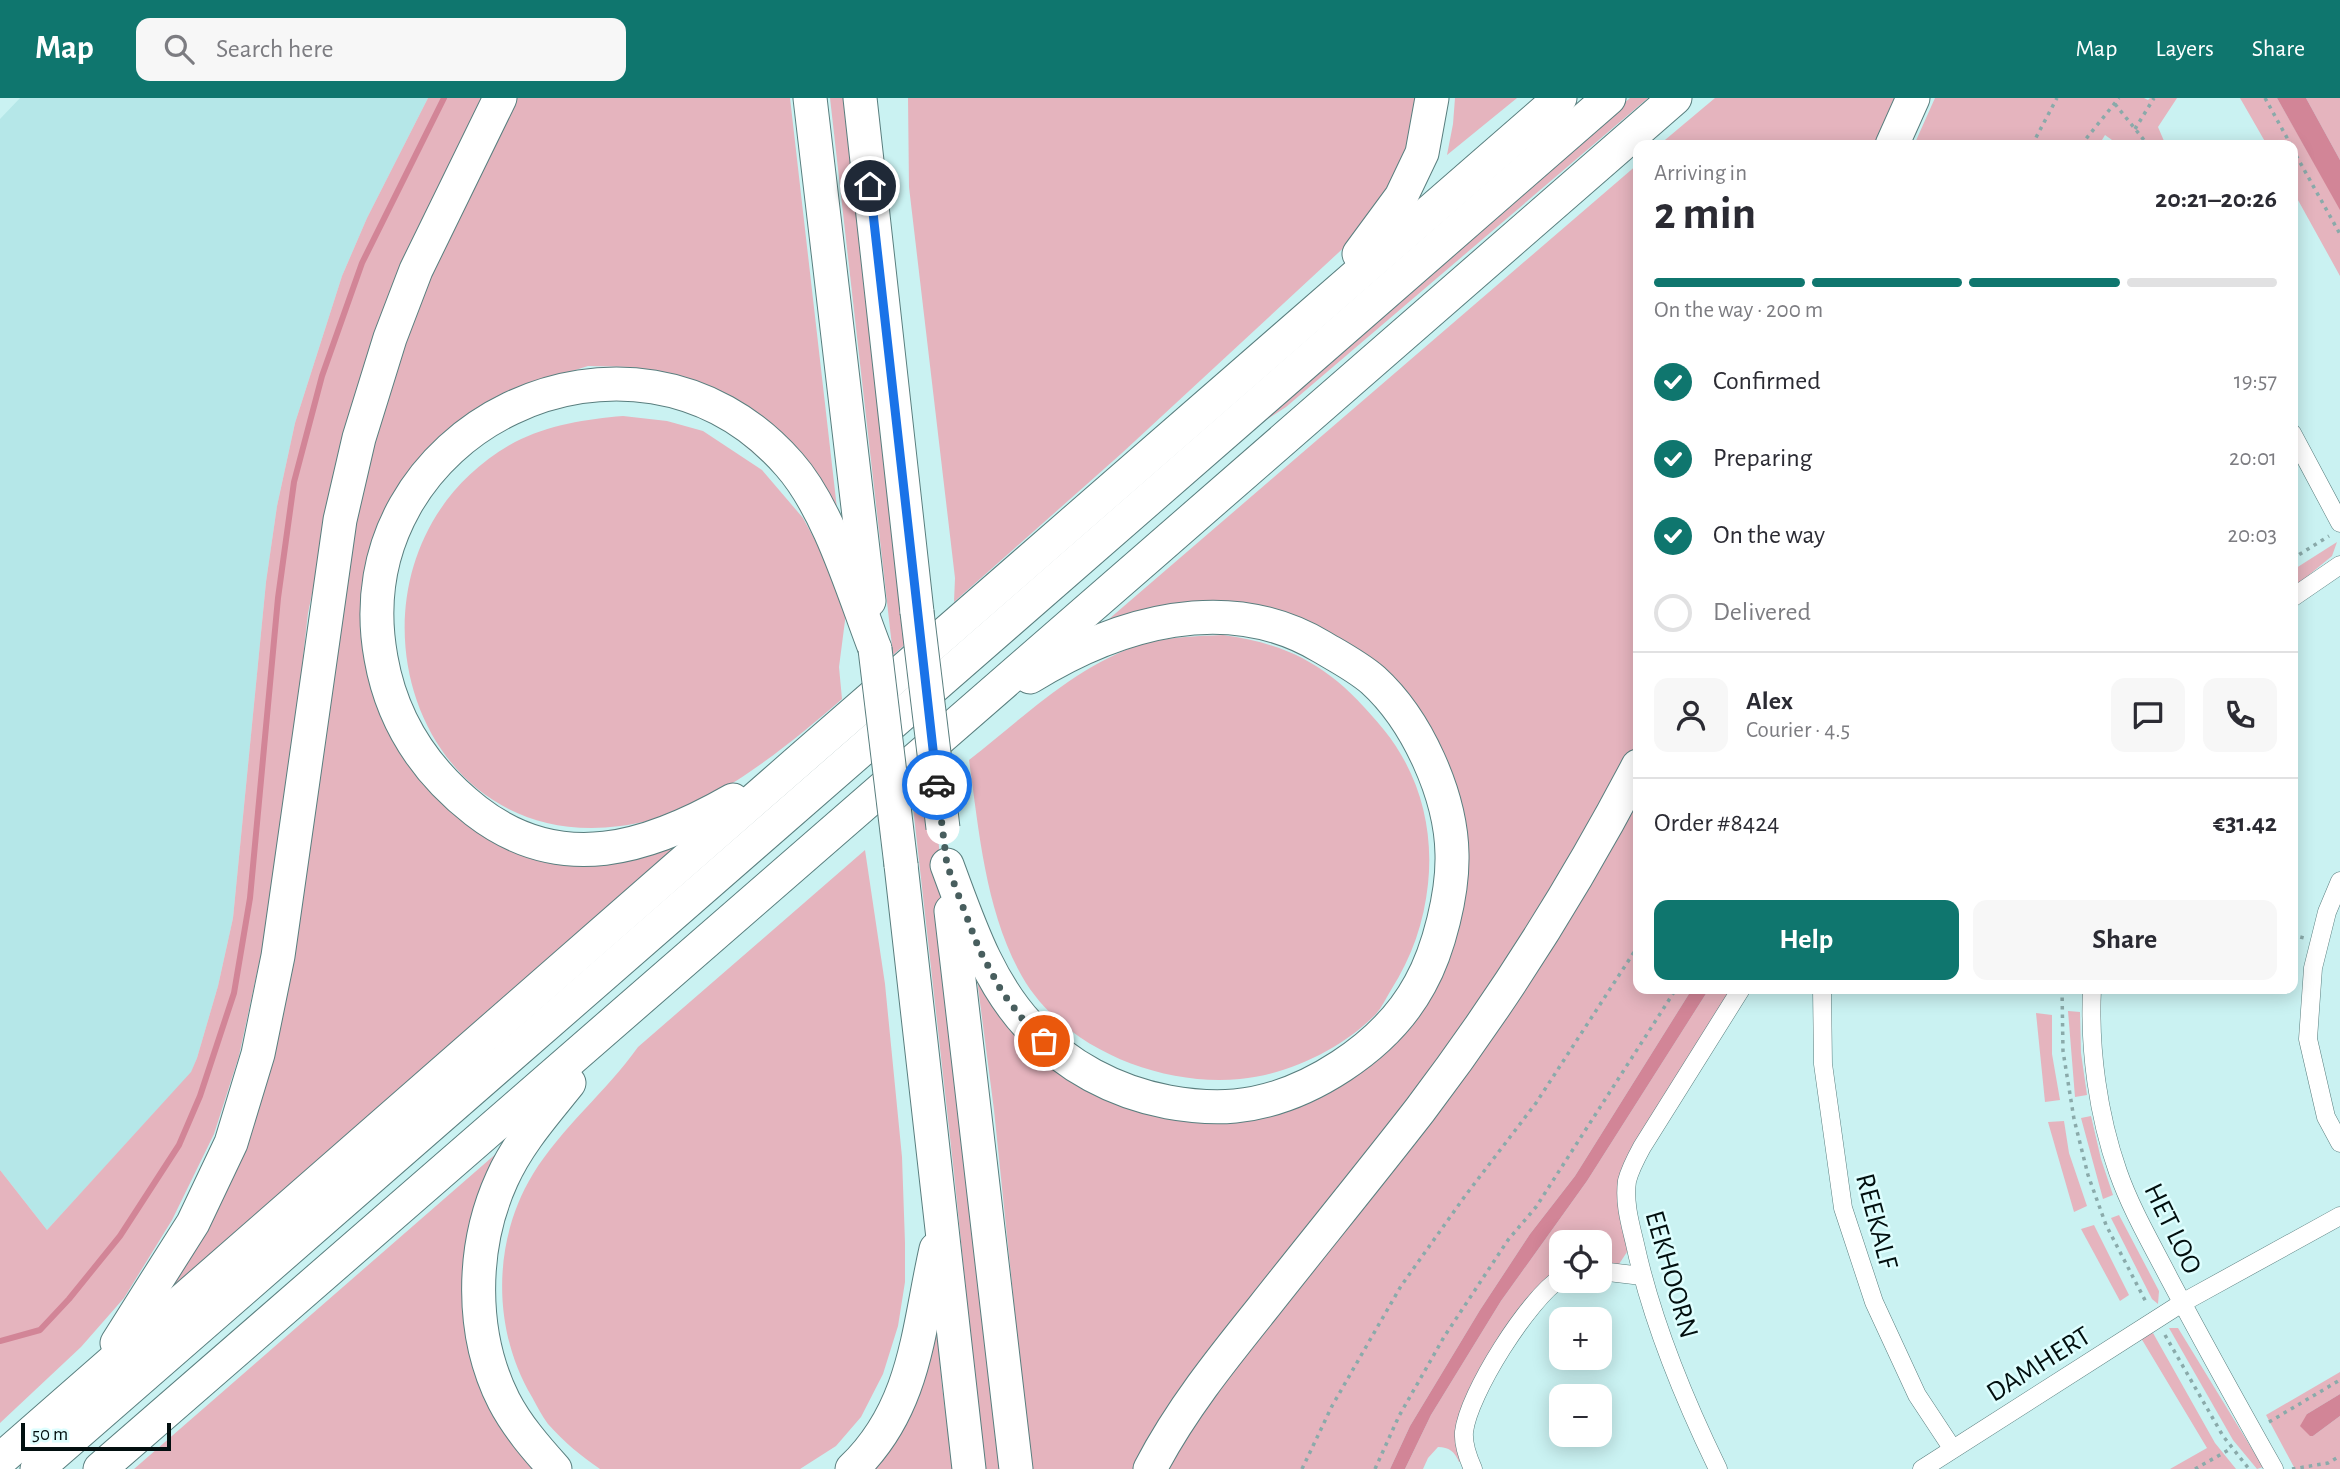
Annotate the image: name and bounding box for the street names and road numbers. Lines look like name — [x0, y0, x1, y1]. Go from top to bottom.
street label: REEKALF — [1850, 1171, 1902, 1273]
street label: HET LOO — [2138, 1179, 2206, 1279]
street label: EEKHOORN — [1640, 1208, 1703, 1341]
street label: DAMHERT — [1982, 1322, 2096, 1408]

